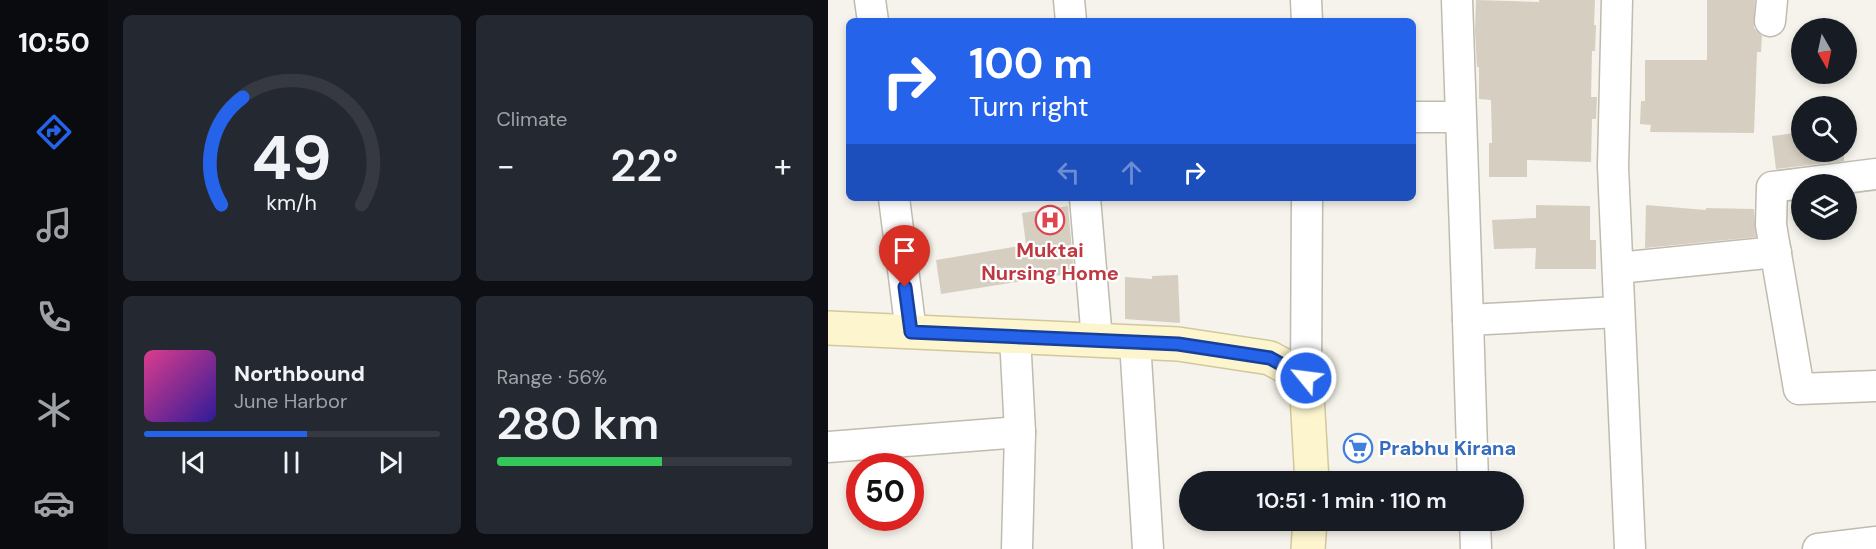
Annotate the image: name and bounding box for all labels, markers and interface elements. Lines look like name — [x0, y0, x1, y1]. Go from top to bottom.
north arrow — [1791, 18, 1857, 84]
map controls — [1791, 18, 1857, 240]
text: 10:50 — [18, 25, 90, 60]
text: 100 m — [969, 36, 1093, 91]
icon: right — [870, 42, 948, 120]
text: Turn right — [969, 89, 1089, 124]
button: search — [1791, 96, 1857, 162]
text: Climate — [497, 106, 567, 132]
icon: directions — [33, 111, 75, 153]
text: 49 — [252, 117, 332, 198]
text: 22° — [610, 136, 678, 195]
text: − — [497, 144, 515, 187]
text: + — [774, 144, 792, 187]
icon: left — [1052, 156, 1085, 189]
icon: ahead — [1115, 156, 1148, 189]
icon: right — [1178, 156, 1211, 189]
button: layers — [1791, 174, 1857, 240]
text: km/h — [266, 189, 317, 217]
icon: music — [33, 204, 75, 246]
hospital icon: Muktai Nursing Home — [1034, 204, 1066, 236]
pin — [879, 225, 930, 287]
icon: arrive — [888, 234, 921, 267]
place label: Muktai Nursing Home — [981, 237, 1119, 286]
icon: phone — [33, 296, 75, 338]
position arrow — [1274, 346, 1338, 410]
text: Northbound — [234, 359, 365, 388]
text: Range · 56% — [497, 364, 607, 390]
text: June Harbor — [234, 388, 347, 414]
icon: climate — [33, 389, 75, 431]
text: 280 km — [497, 394, 659, 453]
supermarket icon: Prabhu Kirana — [1342, 432, 1374, 464]
place label: Prabhu Kirana — [1379, 435, 1516, 461]
icon: previous — [177, 446, 210, 479]
icon: pause — [275, 446, 308, 479]
icon: next — [374, 446, 407, 479]
speed limit sign: 50 — [846, 453, 924, 531]
icon: car — [33, 482, 75, 524]
text: 10:51 · 1 min · 110 m — [1256, 486, 1447, 515]

